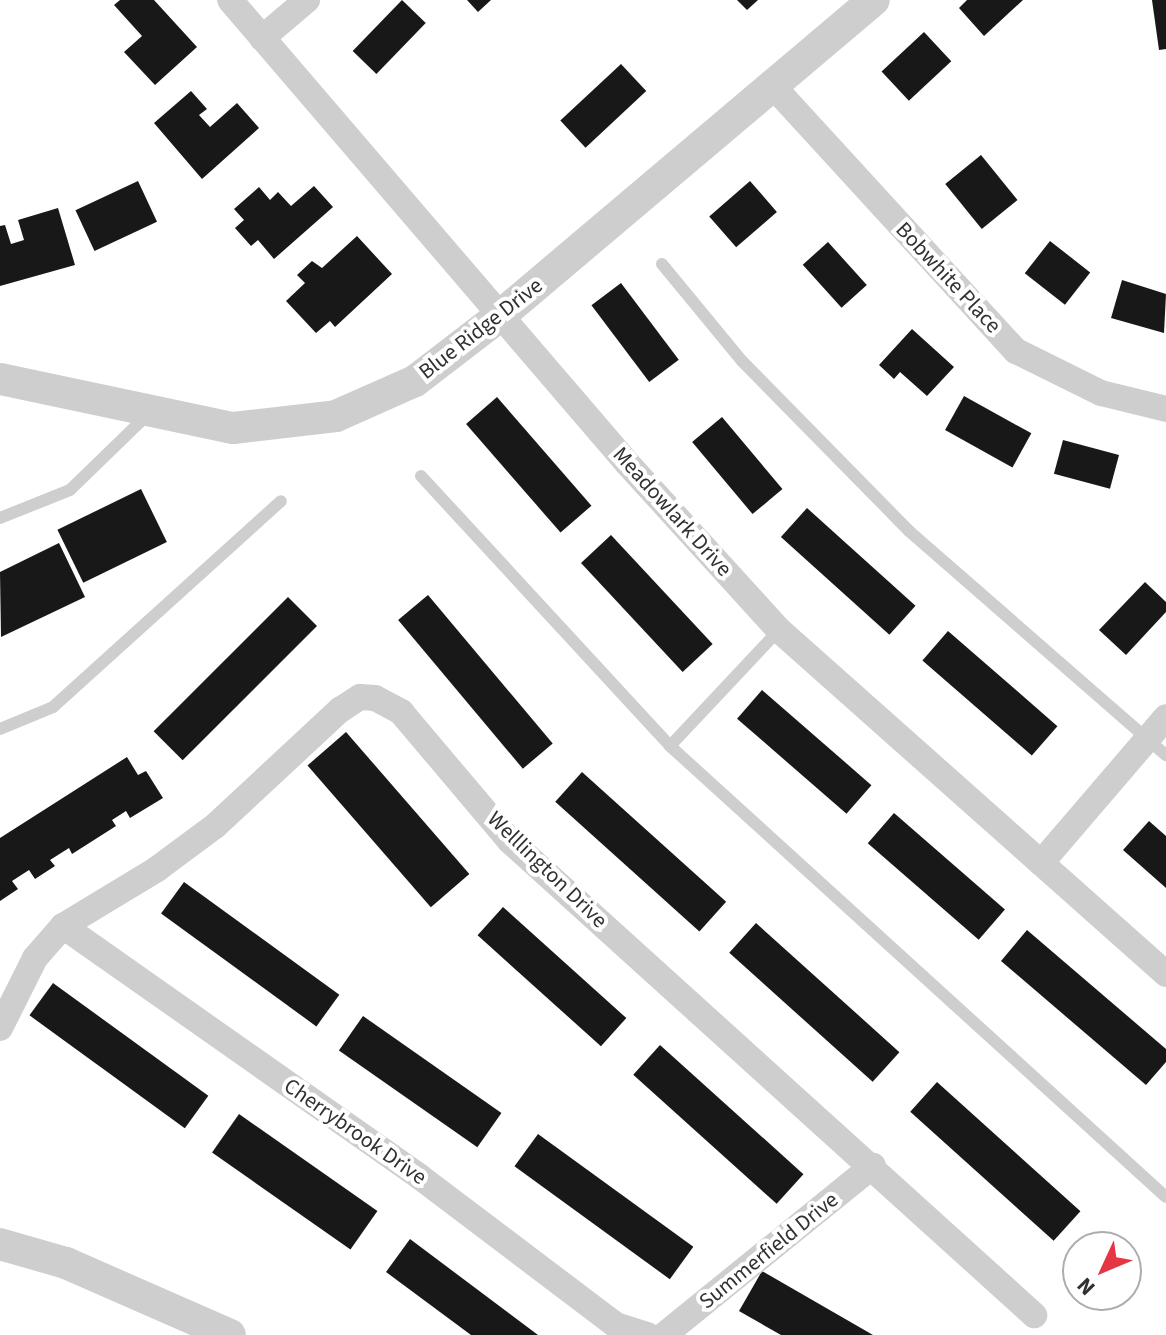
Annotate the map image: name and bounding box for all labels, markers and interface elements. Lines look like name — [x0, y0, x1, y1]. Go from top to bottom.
street label: Bobwhite Place — [890, 217, 1006, 339]
street label: Blue Ridge Drive — [414, 273, 548, 385]
street label: Meadowlark Drive — [607, 442, 737, 582]
street label: Welllington Drive — [481, 806, 613, 934]
street label: Cherrybrook Drive — [279, 1073, 431, 1191]
street label: Summerfield Drive — [694, 1187, 844, 1315]
north arrow — [1062, 1231, 1142, 1311]
text: N — [1070, 1270, 1103, 1303]

